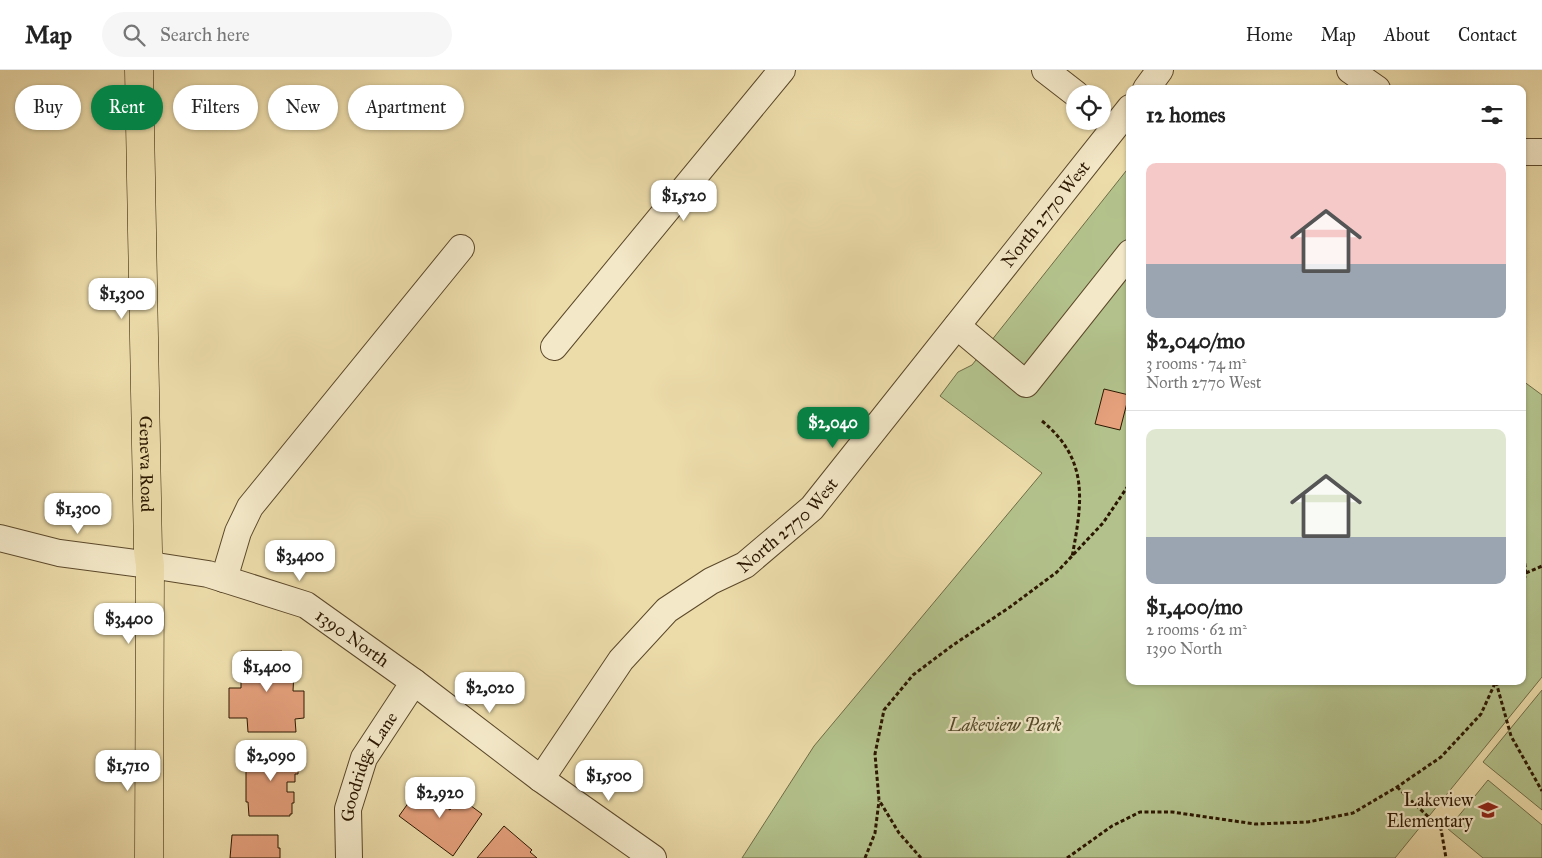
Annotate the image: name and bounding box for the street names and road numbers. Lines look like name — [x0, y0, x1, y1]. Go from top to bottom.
street label: North 2770 West — [997, 156, 1095, 272]
street label: Geneva Road — [134, 416, 158, 512]
street label: North 2770 West — [733, 473, 843, 578]
street label: 1390 North — [311, 604, 394, 672]
street label: Goodridge Lane — [337, 708, 402, 822]

